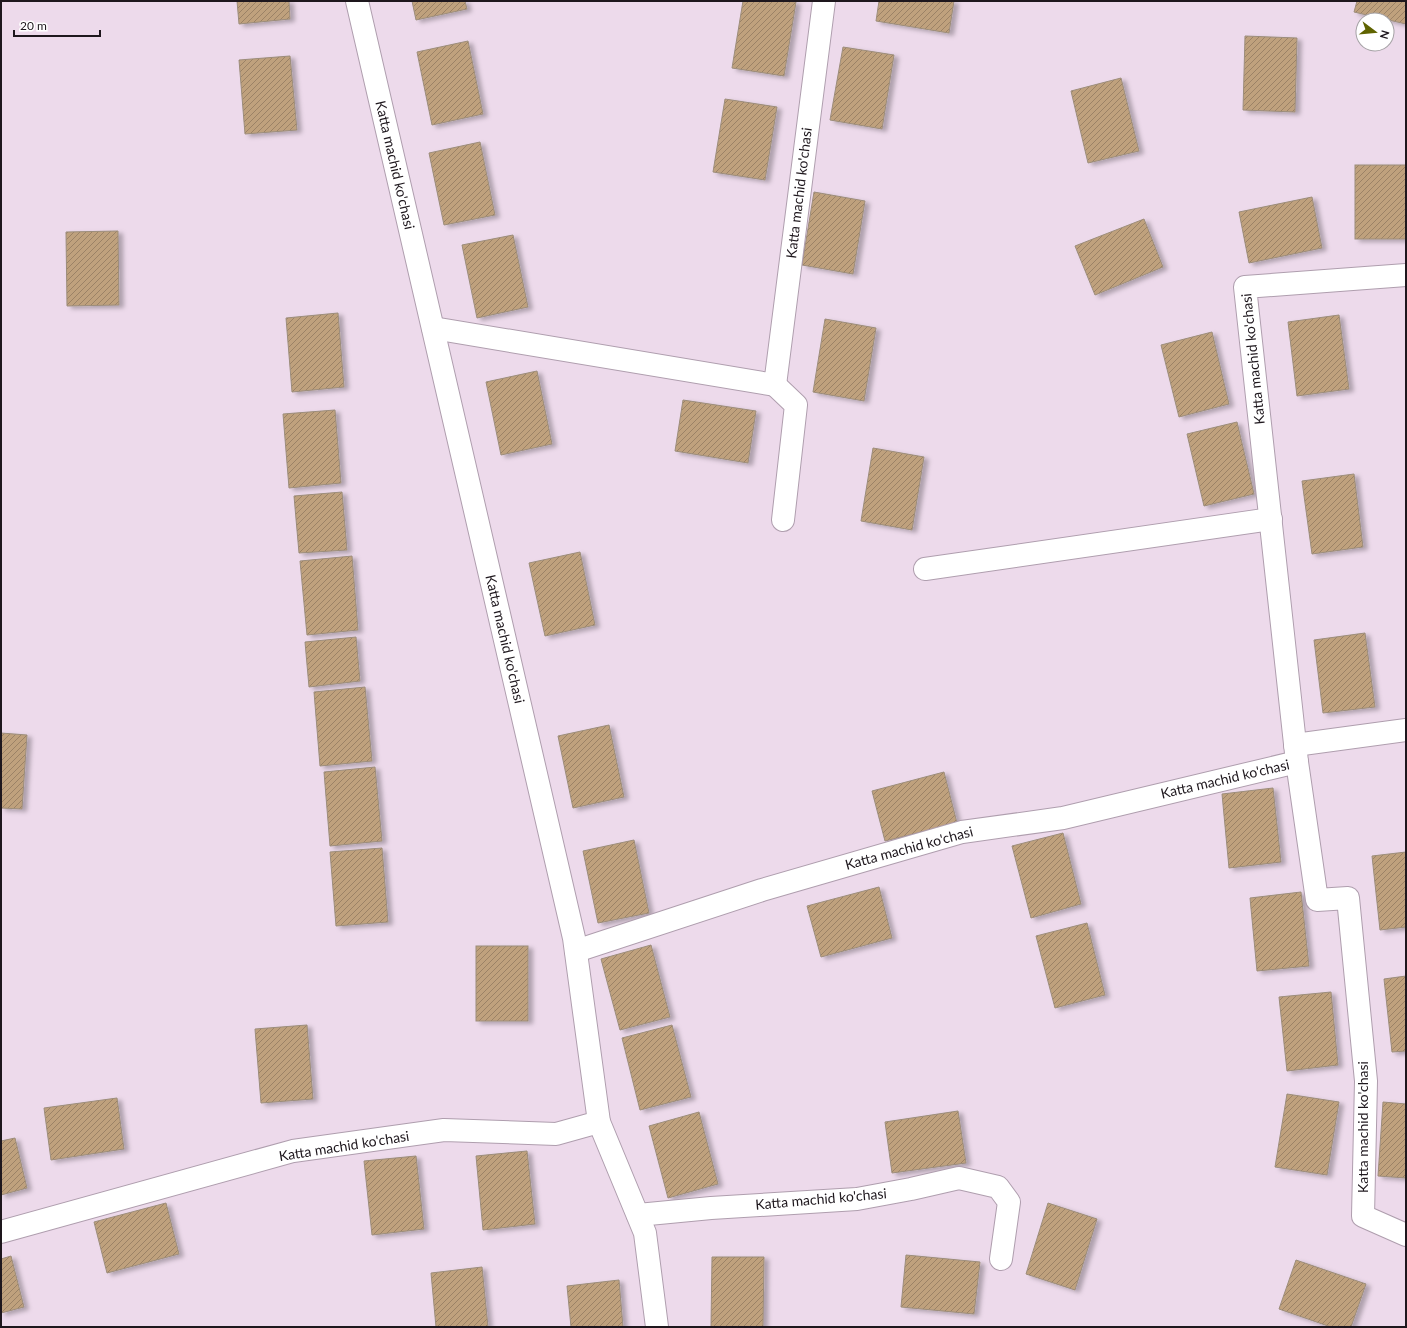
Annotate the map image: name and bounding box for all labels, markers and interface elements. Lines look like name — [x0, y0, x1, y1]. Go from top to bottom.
scale bar — [14, 12, 100, 38]
north arrow — [1355, 12, 1395, 52]
text: 20 m — [20, 18, 47, 33]
text: N — [1378, 29, 1393, 41]
street label: Katta machid ko'chasi — [372, 99, 419, 231]
street label: Katta machid ko'chasi — [782, 127, 815, 259]
street label: Katta machid ko'chasi — [1237, 293, 1268, 425]
street label: Katta machid ko'chasi — [482, 573, 529, 705]
street label: Katta machid ko'chasi — [1159, 755, 1291, 802]
street label: Katta machid ko'chasi — [843, 822, 975, 873]
street label: Katta machid ko'chasi — [1354, 1061, 1371, 1193]
street label: Katta machid ko'chasi — [278, 1127, 410, 1164]
street label: Katta machid ko'chasi — [755, 1184, 887, 1213]

